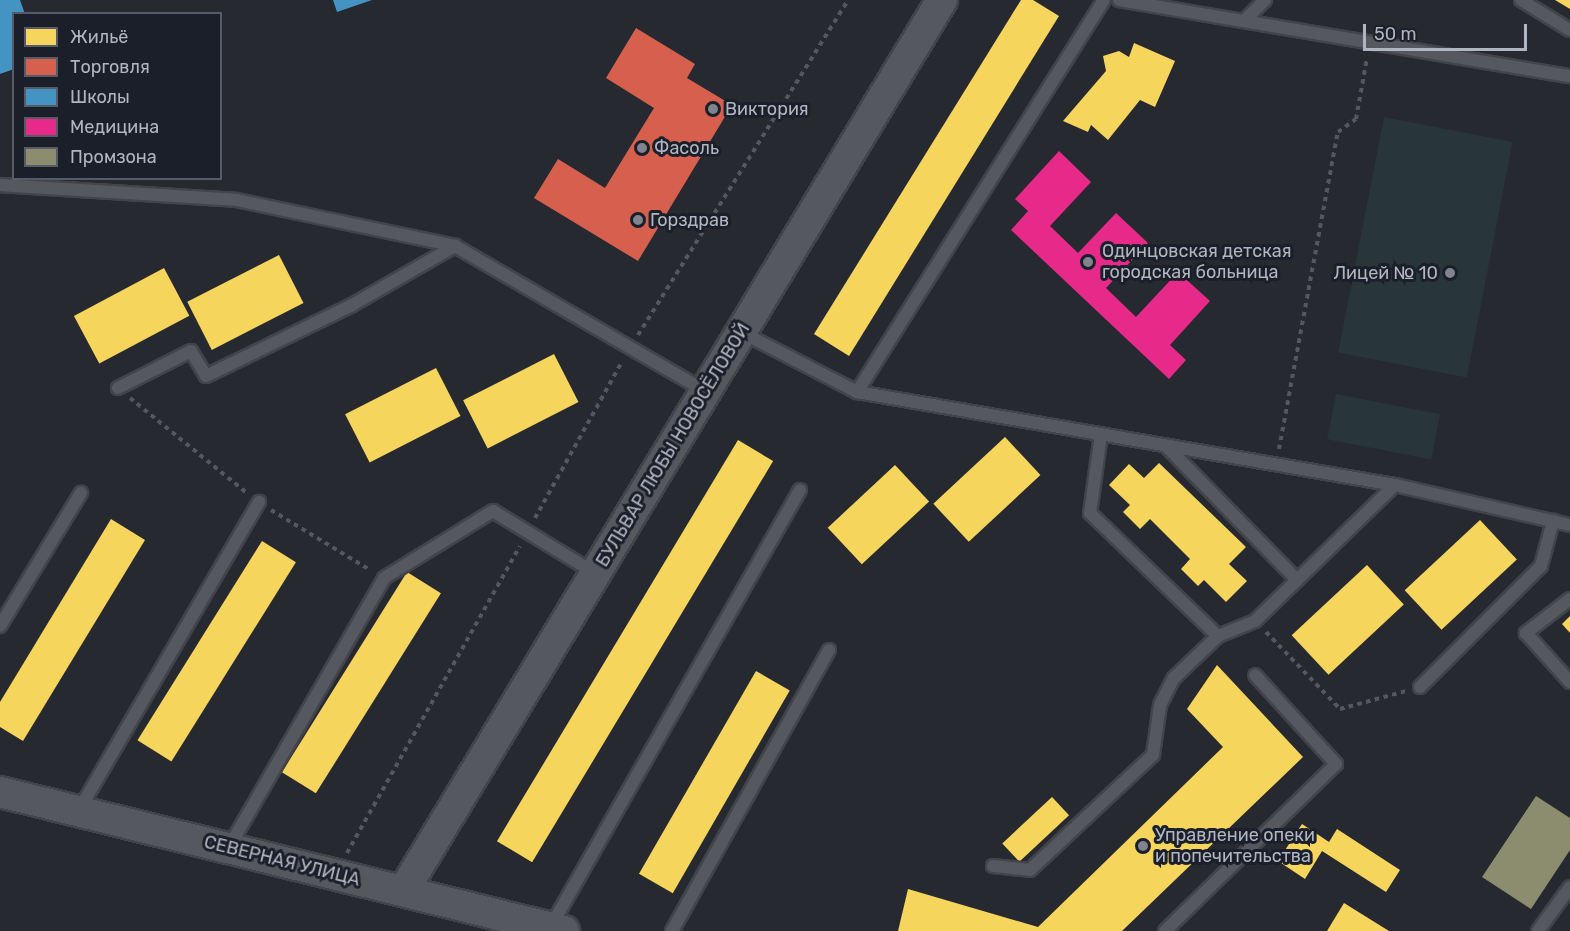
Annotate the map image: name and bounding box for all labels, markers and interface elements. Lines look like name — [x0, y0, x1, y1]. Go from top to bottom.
legend — [12, 12, 222, 180]
scale bar — [1366, 12, 1530, 50]
text: 50 m — [1374, 23, 1417, 45]
text: Жильё — [70, 26, 128, 48]
text: Торговля — [70, 56, 150, 78]
text: Школы — [70, 86, 130, 108]
place label: Виктория — [725, 98, 809, 120]
marker: Виктория — [706, 102, 720, 116]
text: Медицина — [70, 116, 159, 138]
place label: Фасоль — [654, 137, 719, 159]
marker: Фасоль — [635, 141, 649, 155]
text: Промзона — [70, 146, 157, 168]
place label: Горздрав — [650, 209, 729, 231]
marker: Горздрав — [631, 213, 645, 227]
place label: Одинцовская детская городская больница — [1102, 241, 1292, 284]
marker: Одинцовская детская городская больница — [1079, 253, 1097, 271]
place label: Лицей № 10 — [1333, 262, 1438, 284]
marker: Лицей № 10 — [1443, 266, 1457, 280]
street label: БУЛЬВАР ЛЮБЫ НОВОСЁЛОВОЙ — [592, 319, 754, 571]
place label: Управление опеки и попечительства — [1155, 825, 1315, 868]
street label: СЕВЕРНАЯ УЛИЦА — [202, 831, 362, 891]
marker: Управление опеки и попечительства — [1136, 839, 1150, 853]

